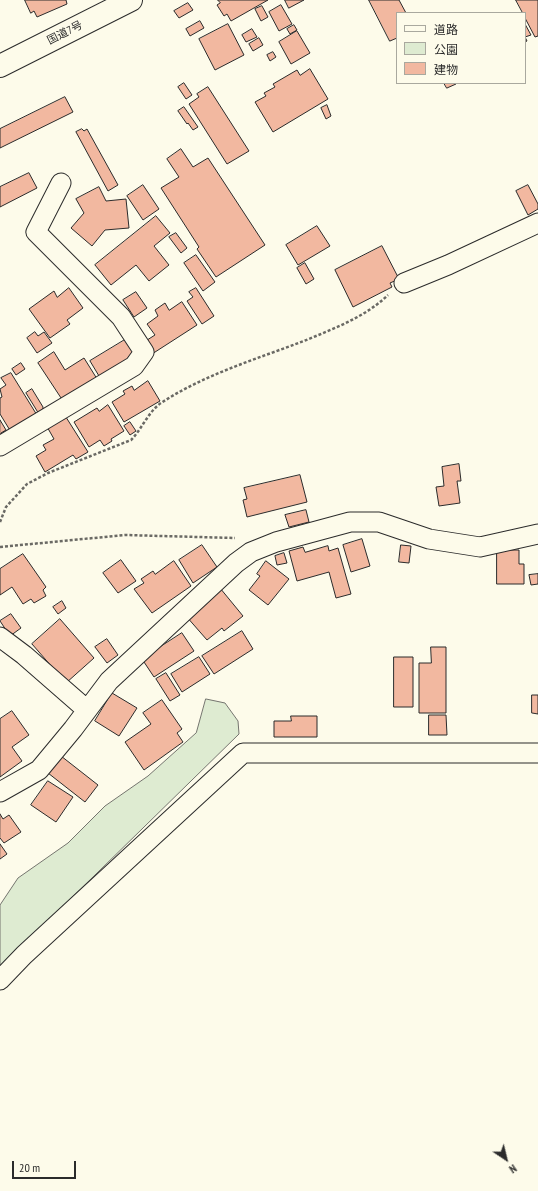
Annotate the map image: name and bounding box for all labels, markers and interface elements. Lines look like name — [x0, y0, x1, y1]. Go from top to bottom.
legend — [396, 12, 526, 84]
street label: 国道7号 — [45, 19, 85, 47]
text: 道路 — [434, 22, 458, 37]
text: 公園 — [434, 42, 458, 57]
text: 建物 — [434, 62, 458, 77]
north arrow — [486, 1139, 526, 1179]
scale bar — [14, 1153, 78, 1179]
text: 20 m — [19, 1160, 40, 1175]
text: N — [506, 1161, 519, 1176]

